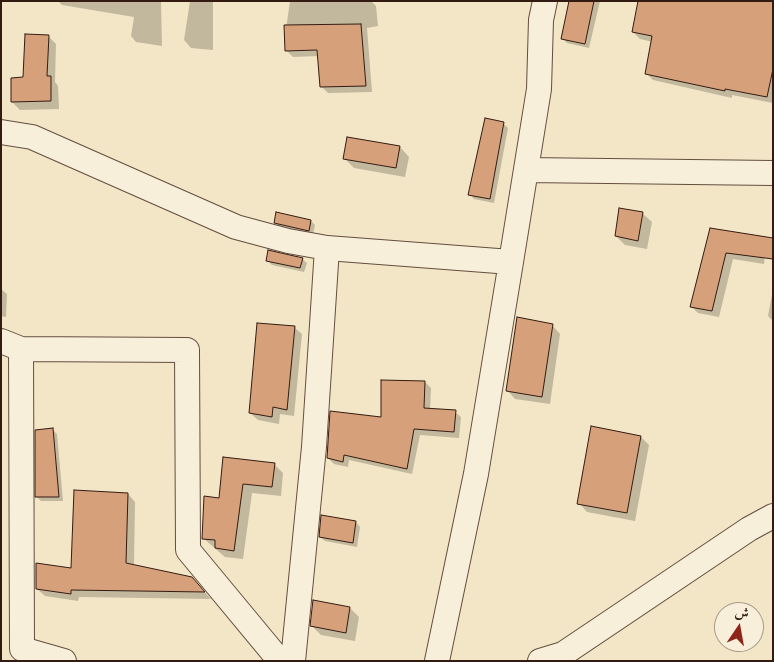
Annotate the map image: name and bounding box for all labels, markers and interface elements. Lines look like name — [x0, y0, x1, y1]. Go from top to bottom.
north arrow — [714, 602, 764, 652]
text: ش — [733, 602, 751, 624]

